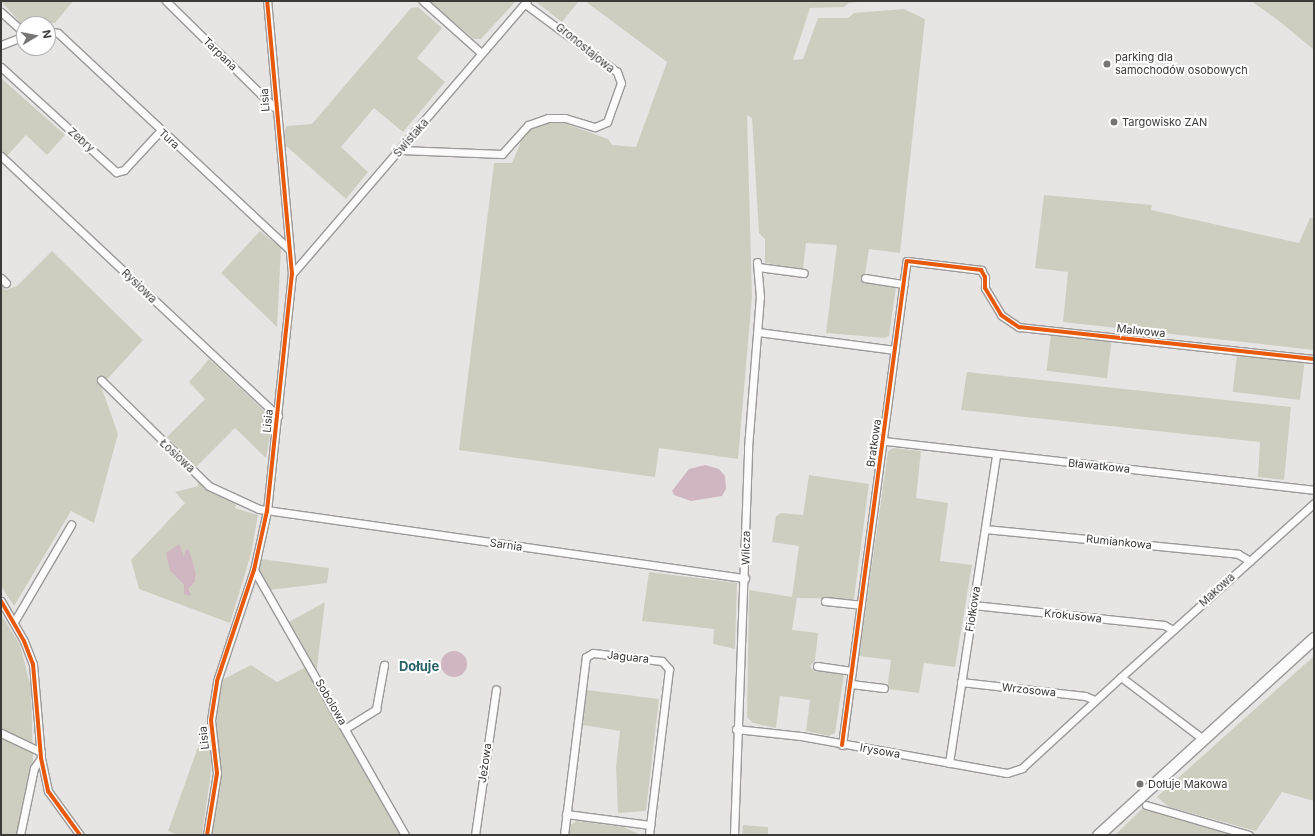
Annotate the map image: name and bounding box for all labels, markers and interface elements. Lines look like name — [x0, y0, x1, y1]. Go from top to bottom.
north arrow — [16, 16, 56, 56]
street label: Gronostajowa — [553, 20, 617, 76]
text: N — [39, 29, 54, 39]
street label: Tarpana — [200, 34, 240, 74]
place label: parking dla samochodów osobowych — [1115, 51, 1248, 77]
marker: parking dla samochodów osobowych — [1102, 59, 1112, 69]
street label: Lisia — [258, 88, 272, 112]
place label: Targowisko ZAN — [1122, 115, 1207, 129]
street label: Świstaka — [391, 116, 431, 160]
marker: Targowisko ZAN — [1109, 117, 1119, 127]
street label: Zebry — [65, 125, 97, 155]
street label: Tura — [156, 126, 182, 152]
street label: Rysiowa — [119, 266, 159, 306]
street label: Malwowa — [1116, 322, 1166, 340]
street label: Lisia — [260, 409, 276, 433]
street label: Bratkowa — [864, 418, 884, 468]
street label: Łosiowa — [157, 436, 197, 476]
street label: Bławatkowa — [1067, 456, 1131, 476]
street label: Wilcza — [739, 531, 753, 565]
street label: Rumiankowa — [1086, 532, 1152, 552]
street label: Sarnia — [489, 536, 523, 554]
street label: Makowa — [1196, 571, 1238, 609]
street label: Fiołkowa — [963, 585, 983, 633]
street label: Krokusowa — [1044, 606, 1102, 626]
street label: Jaguara — [606, 648, 650, 666]
district label: Dołuje — [399, 658, 439, 674]
street label: Sobolowa — [312, 677, 350, 727]
street label: Wrzosowa — [1001, 681, 1057, 699]
street label: Lisia — [196, 726, 212, 750]
street label: Irysowa — [859, 741, 901, 761]
street label: Jeżowa — [476, 742, 494, 784]
place label: Dołuje Makowa — [1148, 777, 1227, 791]
marker: Dołuje Makowa — [1135, 779, 1145, 789]

